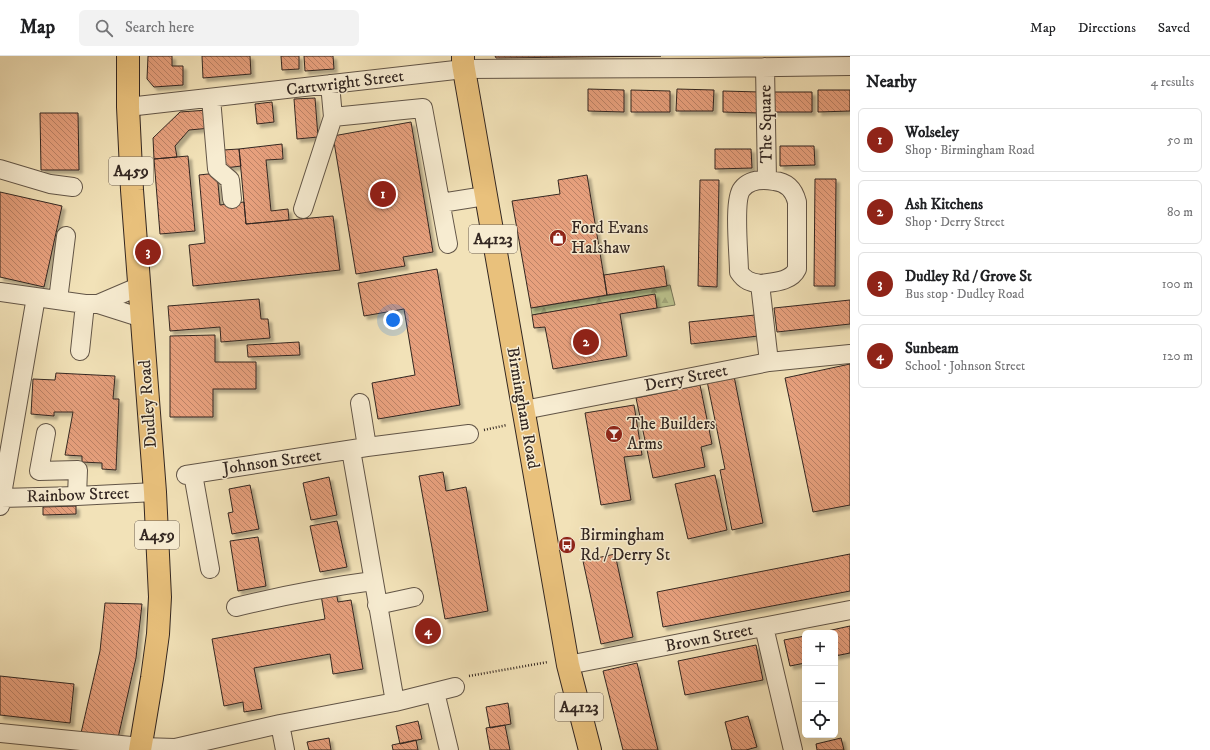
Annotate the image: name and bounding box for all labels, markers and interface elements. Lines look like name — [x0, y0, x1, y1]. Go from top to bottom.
search box — [79, 10, 359, 46]
text: Map — [20, 16, 55, 39]
icon: search — [93, 17, 115, 39]
text: Search here — [125, 18, 194, 37]
text: Map — [1030, 19, 1056, 37]
text: Directions — [1078, 19, 1136, 37]
text: Saved — [1158, 19, 1190, 37]
street label: Cartwright Street — [285, 65, 406, 101]
text: Nearby — [866, 71, 916, 93]
text: 4 results — [1151, 74, 1194, 90]
street label: The Square — [754, 85, 778, 163]
text: Wolseley — [905, 123, 959, 142]
text: 1 — [878, 132, 882, 148]
text: 50 m — [1167, 132, 1193, 148]
text: Shop · Birmingham Road — [905, 142, 1035, 158]
road number: A459 — [109, 157, 153, 185]
pin: 1 — [370, 179, 396, 209]
text: Ash Kitchens — [905, 195, 983, 214]
text: 2 — [877, 204, 883, 220]
text: 80 m — [1167, 204, 1193, 220]
text: Shop · Derry Street — [905, 214, 1005, 230]
place label: Ford Evans Halshaw — [571, 217, 649, 259]
road number: A4123 — [469, 225, 517, 253]
shop icon: Ford Evans Halshaw — [548, 228, 568, 248]
pin: 3 — [135, 237, 161, 267]
text: Dudley Rd / Grove St — [905, 267, 1032, 286]
text: 3 — [878, 276, 882, 292]
text: 100 m — [1162, 276, 1193, 292]
text: Bus stop · Dudley Road — [905, 286, 1024, 302]
your location — [383, 310, 403, 330]
pin: 2 — [573, 327, 599, 357]
text: Sunbeam — [905, 339, 959, 358]
street label: Birmingham Road — [501, 345, 545, 471]
text: 4 — [876, 348, 884, 364]
text: 120 m — [1162, 348, 1193, 364]
text: School · Johnson Street — [905, 358, 1025, 374]
street label: Dudley Road — [134, 359, 162, 449]
street label: Derry Street — [643, 359, 730, 397]
place label: The Builders Arms — [627, 413, 716, 455]
bar icon: The Builders Arms — [604, 424, 624, 444]
street label: Johnson Street — [219, 444, 323, 480]
street label: Rainbow Street — [26, 482, 130, 508]
road number: A459 — [135, 521, 179, 549]
place label: Birmingham Rd / Derry St — [580, 524, 671, 566]
bus stop icon: Birmingham Rd / Derry St — [557, 535, 577, 555]
pin: 4 — [415, 616, 441, 646]
street label: Brown Street — [663, 619, 755, 657]
map controls — [802, 630, 838, 738]
button: + — [802, 630, 838, 666]
button: − — [802, 666, 838, 702]
road number: A4123 — [555, 693, 603, 721]
button: locate — [802, 702, 838, 738]

